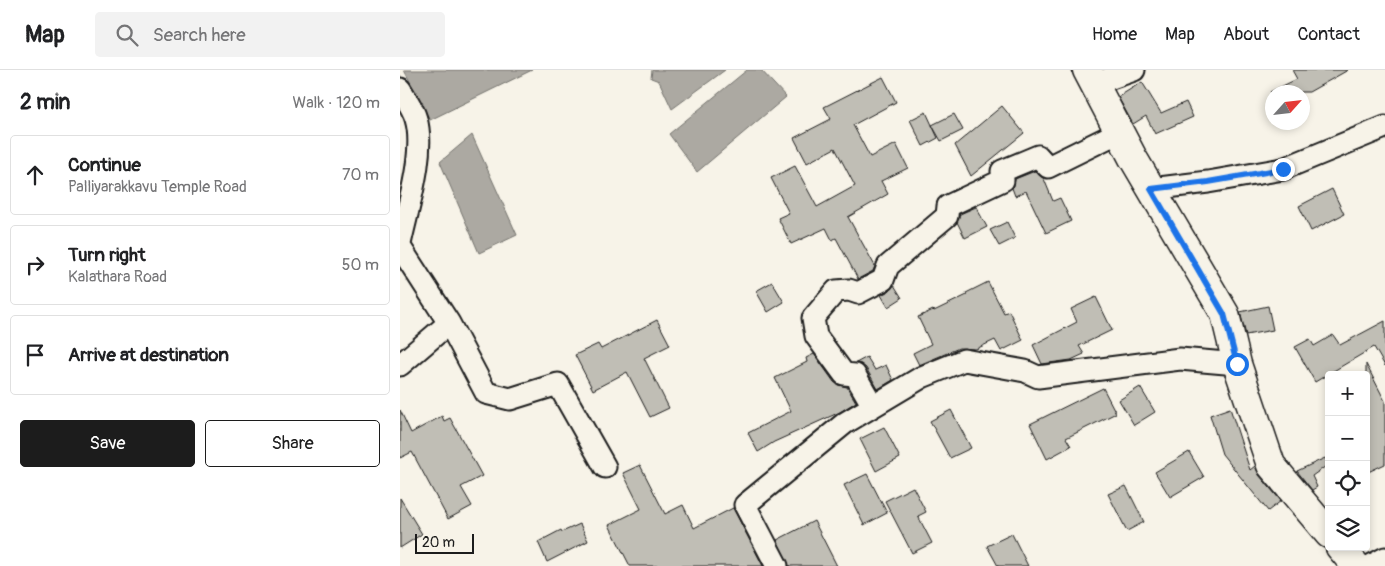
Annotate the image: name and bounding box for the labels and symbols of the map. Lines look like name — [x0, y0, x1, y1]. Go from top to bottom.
north arrow — [1265, 85, 1310, 130]
route end — [1272, 158, 1295, 181]
route start — [1226, 353, 1249, 376]
scale bar — [415, 531, 474, 554]

